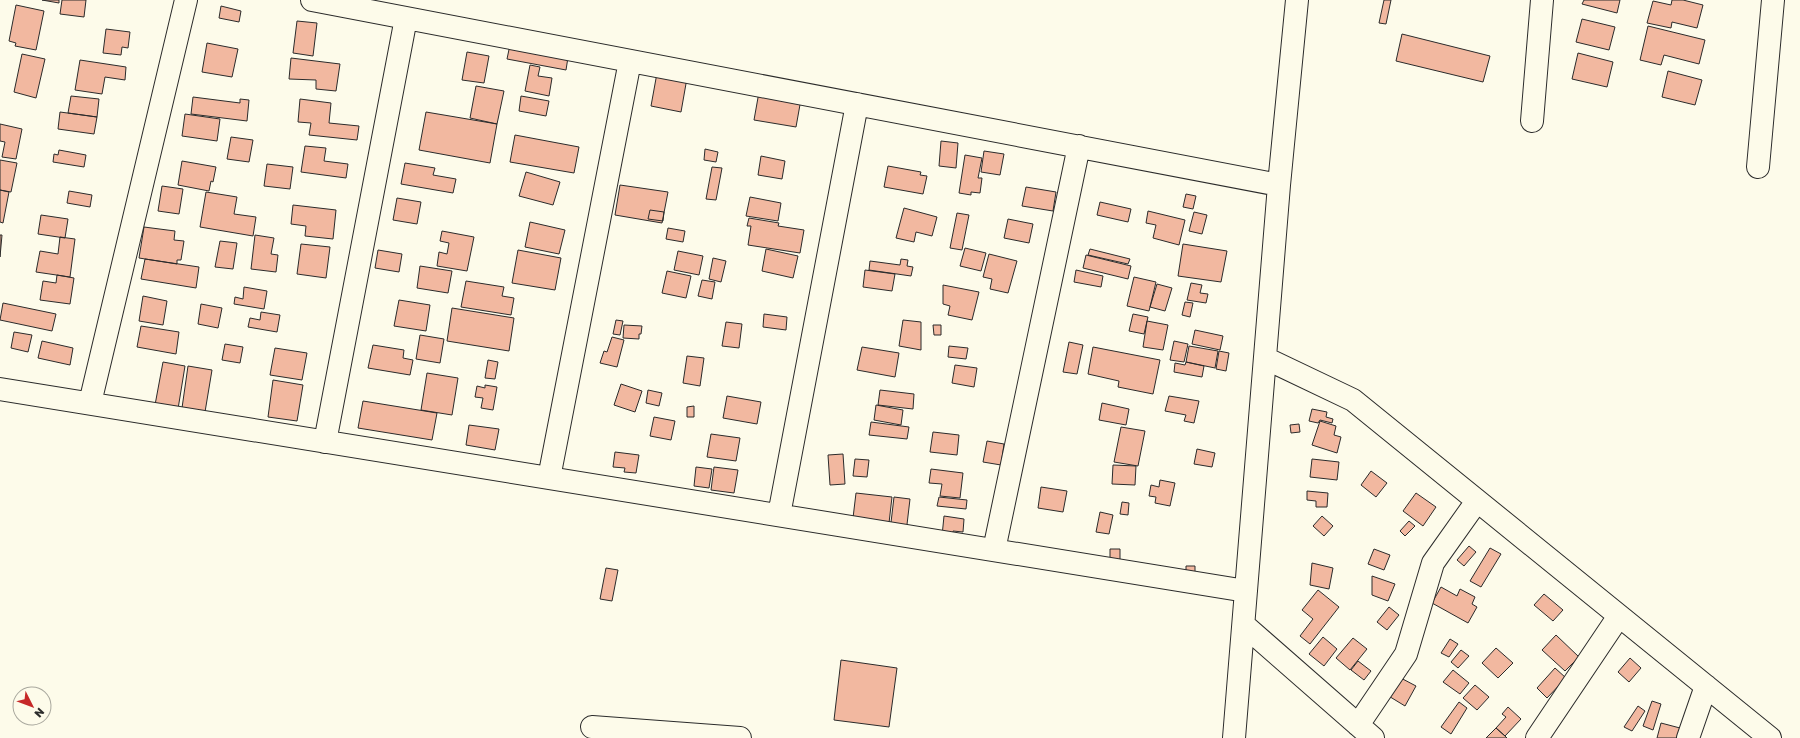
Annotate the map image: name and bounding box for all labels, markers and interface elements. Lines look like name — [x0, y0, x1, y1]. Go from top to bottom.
north arrow — [12, 686, 52, 726]
text: N — [32, 706, 47, 720]

